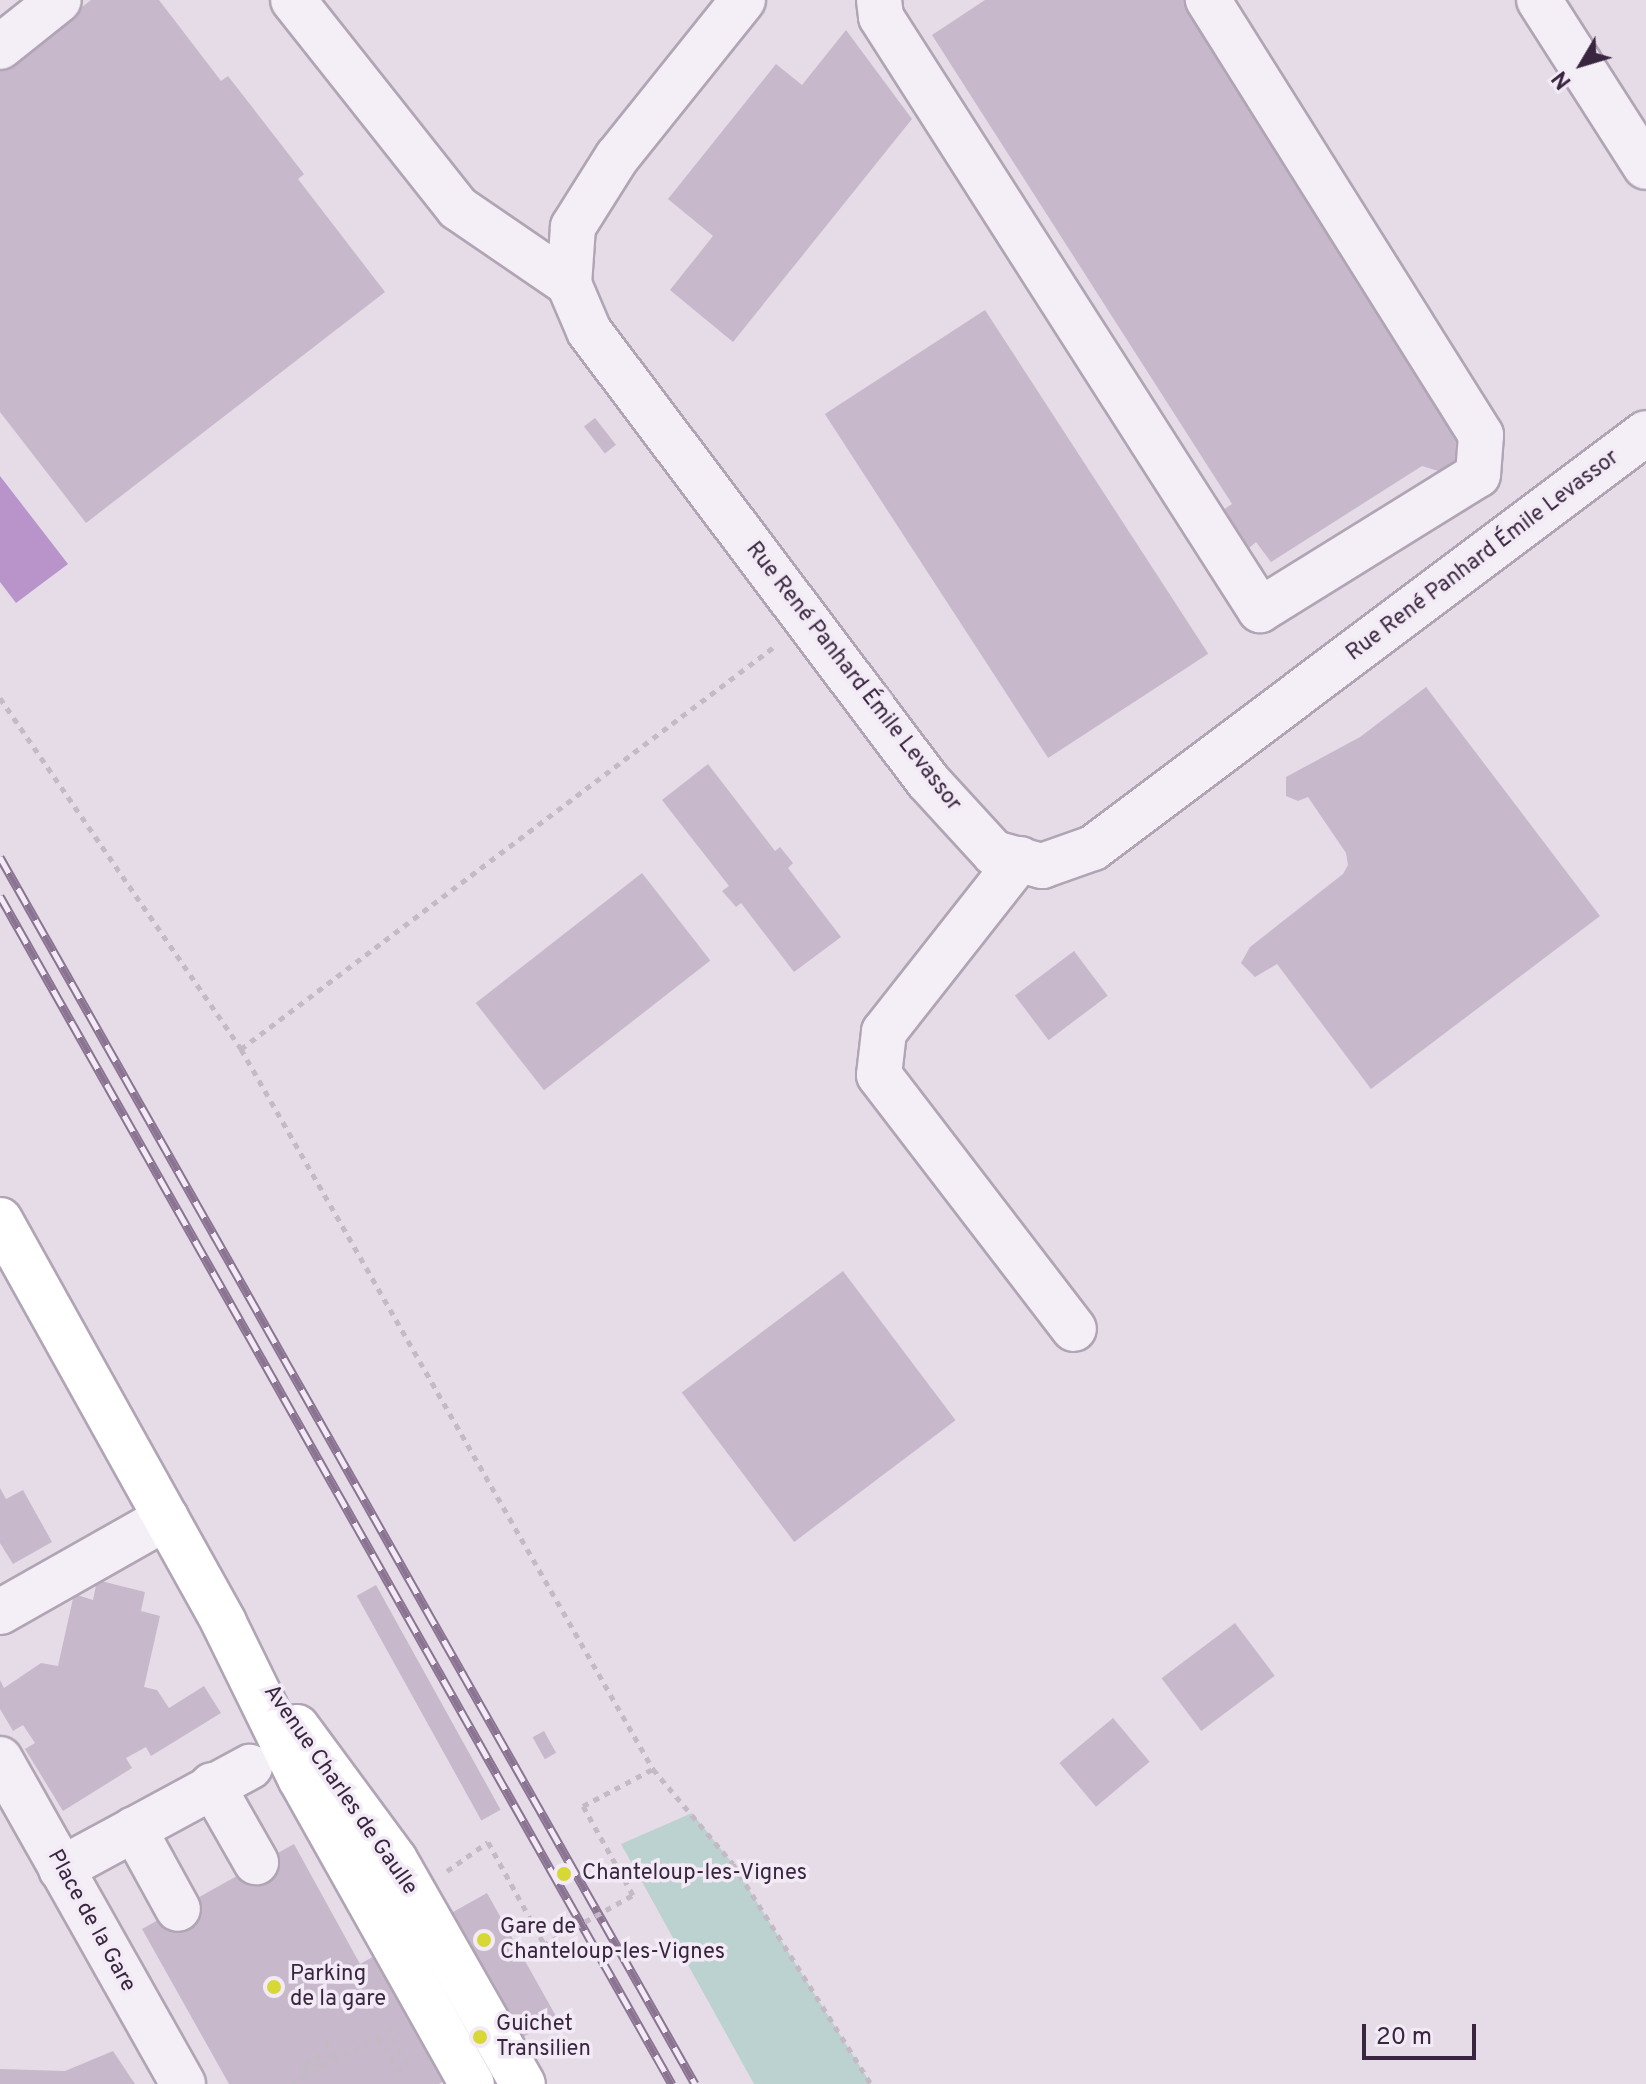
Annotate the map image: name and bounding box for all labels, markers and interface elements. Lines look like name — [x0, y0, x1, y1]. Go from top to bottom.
north arrow — [1542, 24, 1622, 104]
text: N — [1547, 65, 1578, 94]
street label: Rue René Panhard Émile Levassor — [1342, 445, 1624, 667]
street label: Rue René Panhard Émile Levassor — [740, 537, 966, 817]
street label: Avenue Charles de Gaulle — [257, 1680, 423, 1900]
street label: Place de la Gare — [41, 1845, 141, 1997]
place label: Chanteloup-les-Vignes — [582, 1861, 807, 1887]
marker: Chanteloup-les-Vignes — [553, 1863, 575, 1885]
place label: Gare de Chanteloup-les-Vignes — [500, 1914, 725, 1966]
marker: Gare de Chanteloup-les-Vignes — [475, 1931, 493, 1949]
place label: Parking de la gare — [290, 1961, 386, 2012]
marker: Parking de la gare — [265, 1978, 283, 1996]
scale bar — [1366, 2008, 1480, 2058]
place label: Guichet Transilien — [496, 2011, 591, 2062]
text: 20 m — [1376, 2023, 1432, 2053]
marker: Guichet Transilien — [471, 2028, 489, 2046]

